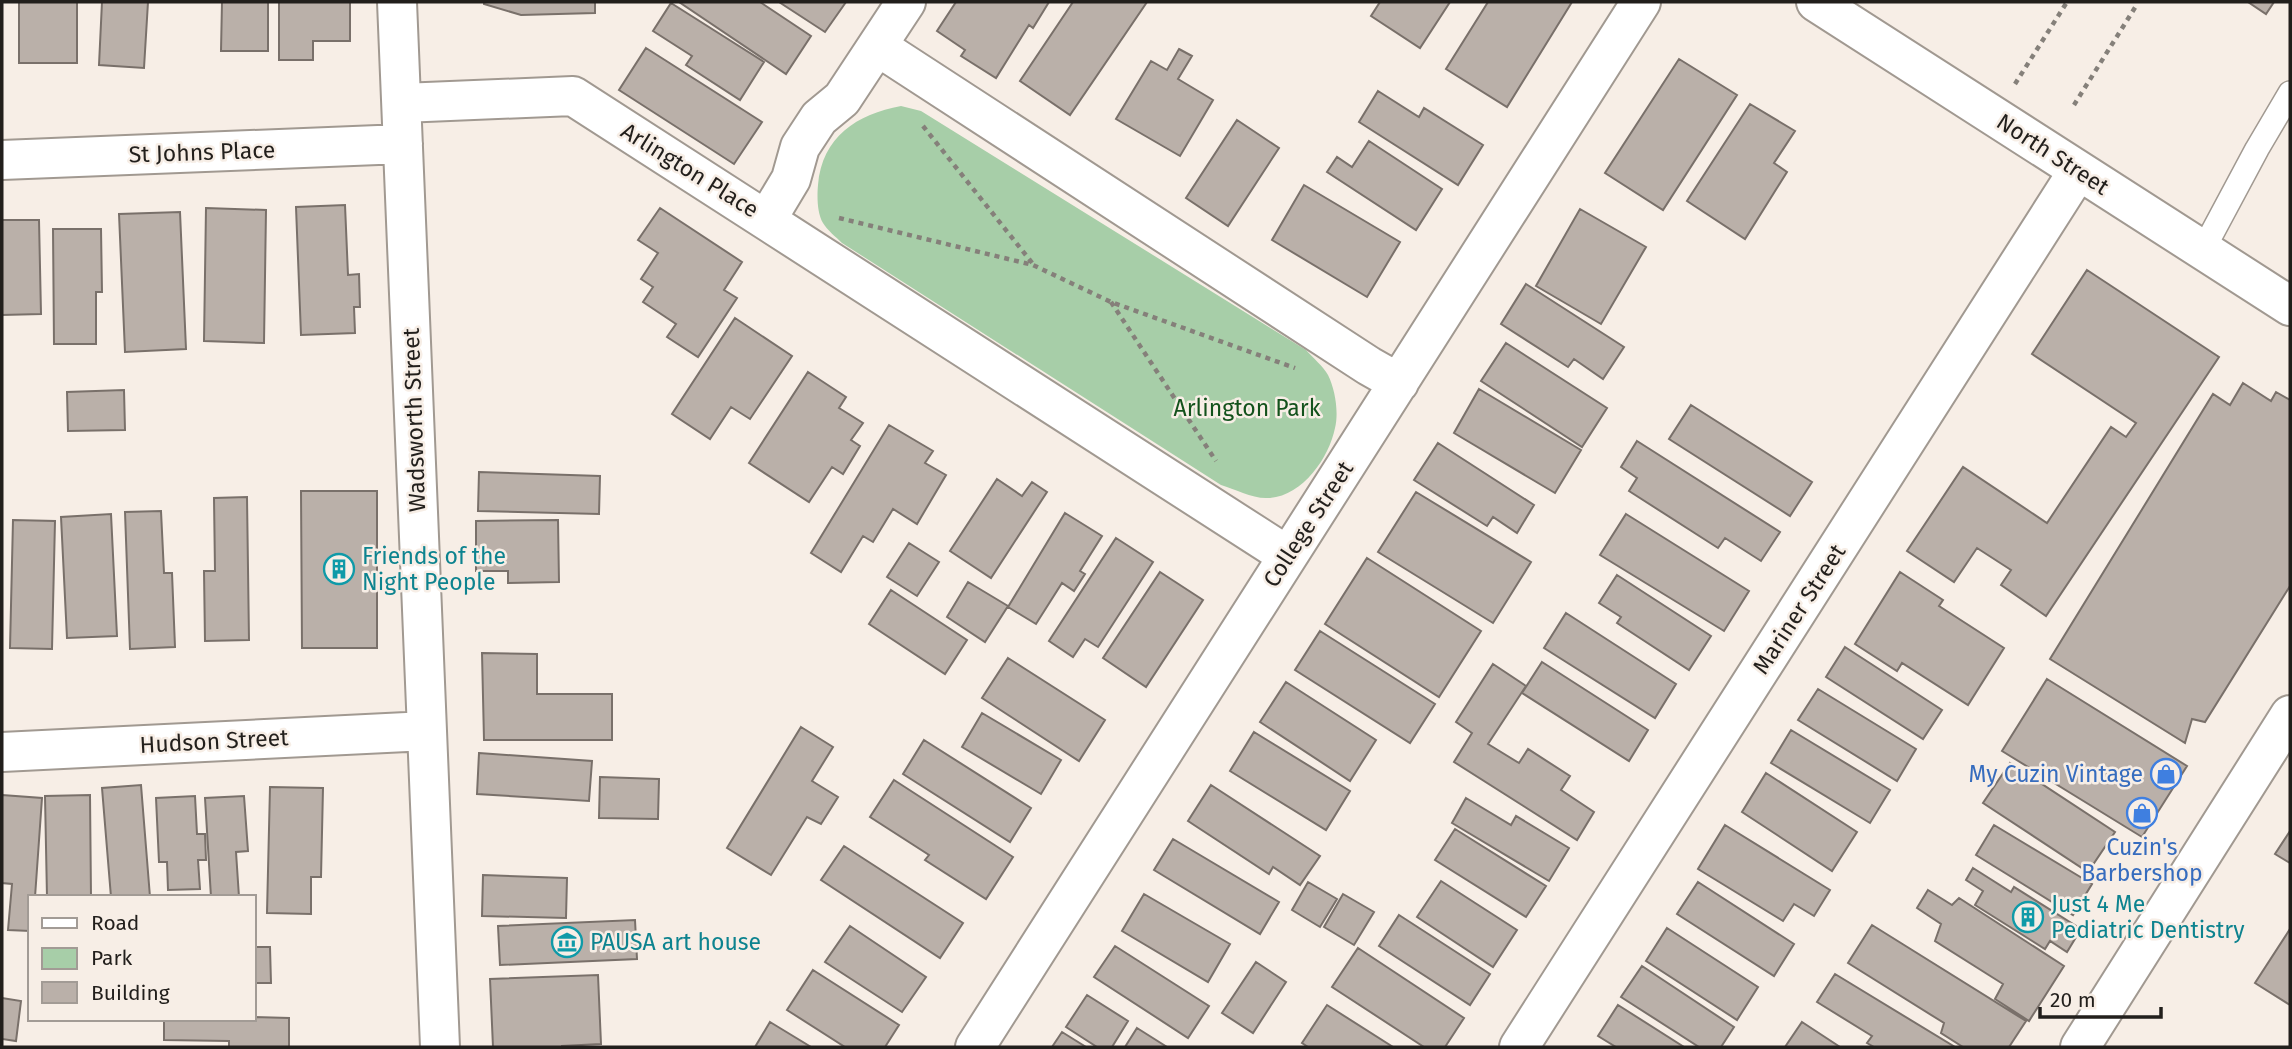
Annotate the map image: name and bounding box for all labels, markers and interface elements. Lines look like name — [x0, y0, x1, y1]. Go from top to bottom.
street label: North Street — [1992, 107, 2115, 201]
street label: Arlington Place — [616, 117, 764, 223]
street label: St Johns Place — [128, 135, 276, 169]
street label: Wadsworth Street — [397, 327, 431, 513]
park label: Arlington Park — [1174, 394, 1321, 422]
street label: College Street — [1257, 455, 1359, 592]
street label: Mariner Street — [1747, 538, 1852, 679]
place label: Friends of the Night People — [362, 542, 506, 596]
building icon: Friends of the Night People — [322, 552, 356, 586]
street label: Hudson Street — [139, 723, 290, 759]
shop icon: My Cuzin Vintage — [2149, 757, 2183, 791]
place label: My Cuzin Vintage — [1968, 760, 2143, 788]
shop icon: Cuzin's Barbershop — [2125, 796, 2159, 830]
place label: Cuzin's Barbershop — [2081, 833, 2203, 887]
place label: Just 4 Me Pediatric Dentistry — [2051, 890, 2245, 944]
legend — [28, 895, 256, 1021]
building icon: Just 4 Me Pediatric Dentistry — [2011, 900, 2045, 934]
text: Road — [91, 910, 139, 936]
museum icon: PAUSA art house — [550, 925, 584, 959]
place label: PAUSA art house — [590, 928, 761, 956]
text: Park — [91, 945, 133, 971]
scale bar — [2040, 976, 2161, 1020]
text: Building — [91, 980, 170, 1006]
text: 20 m — [2050, 987, 2096, 1013]

